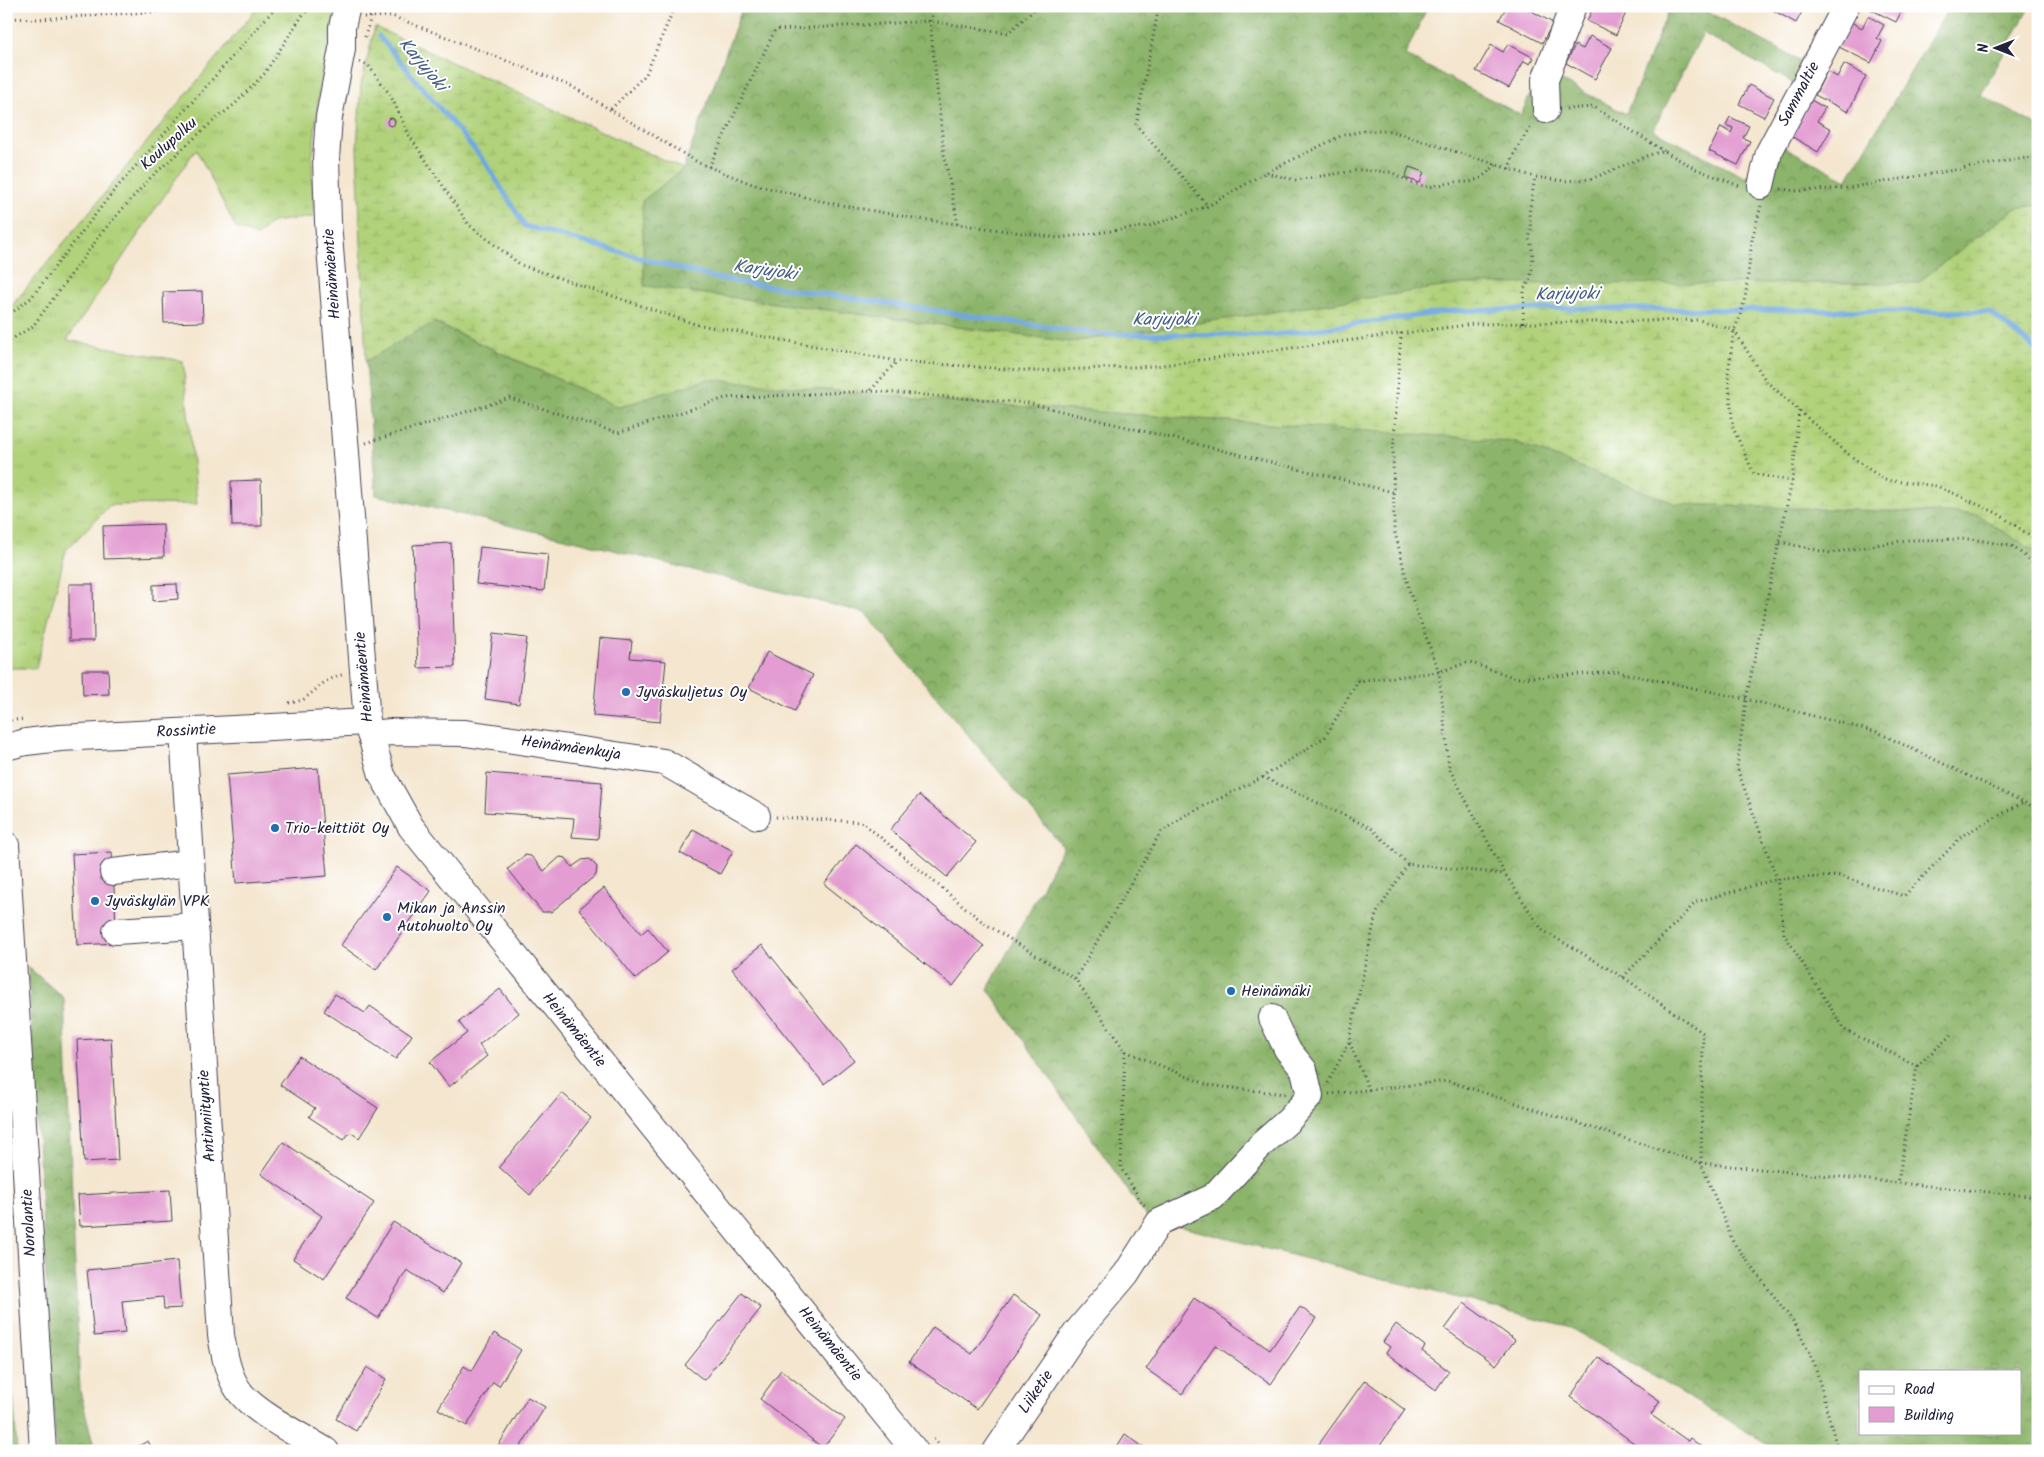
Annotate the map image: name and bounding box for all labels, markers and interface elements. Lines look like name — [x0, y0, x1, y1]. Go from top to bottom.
north arrow — [1972, 22, 2022, 72]
water label: Karjujoki — [390, 31, 456, 102]
text: N — [1973, 43, 1995, 52]
street label: Sammaltie — [1772, 57, 1826, 131]
street label: Koulupolku — [135, 111, 204, 177]
street label: Heinämäentie — [316, 228, 348, 320]
water label: Karjujoki — [731, 252, 802, 290]
water label: Karjujoki — [1535, 280, 1603, 310]
water label: Karjujoki — [1132, 306, 1200, 335]
street label: Heinämäentie — [348, 631, 380, 723]
place label: Jyväskuljetus Oy — [636, 680, 747, 705]
marker: Jyväskuljetus Oy — [620, 686, 632, 698]
street label: Rossintie — [156, 717, 216, 745]
street label: Heinämäenkuja — [519, 729, 623, 767]
place label: Trio-keittiöt Oy — [285, 816, 390, 841]
marker: Trio-keittiöt Oy — [269, 822, 281, 834]
place label: Jyväskylän VPK — [105, 889, 210, 914]
marker: Jyväskylän VPK — [89, 895, 101, 907]
place label: Mikan ja Anssin Autohuolto Oy — [397, 896, 506, 939]
marker: Mikan ja Anssin Autohuolto Oy — [381, 911, 393, 923]
place label: Heinämäki — [1241, 979, 1312, 1004]
marker: Heinämäki — [1225, 985, 1237, 997]
street label: Heinämäentie — [536, 987, 612, 1073]
street label: Antinniityntie — [191, 1069, 223, 1163]
street label: Norolantie — [15, 1189, 43, 1257]
street label: Heinämäentie — [792, 1301, 868, 1387]
street label: Liiketie — [1012, 1365, 1060, 1419]
legend — [1859, 1370, 2022, 1434]
text: Road — [1904, 1378, 1935, 1402]
text: Building — [1904, 1404, 1954, 1428]

